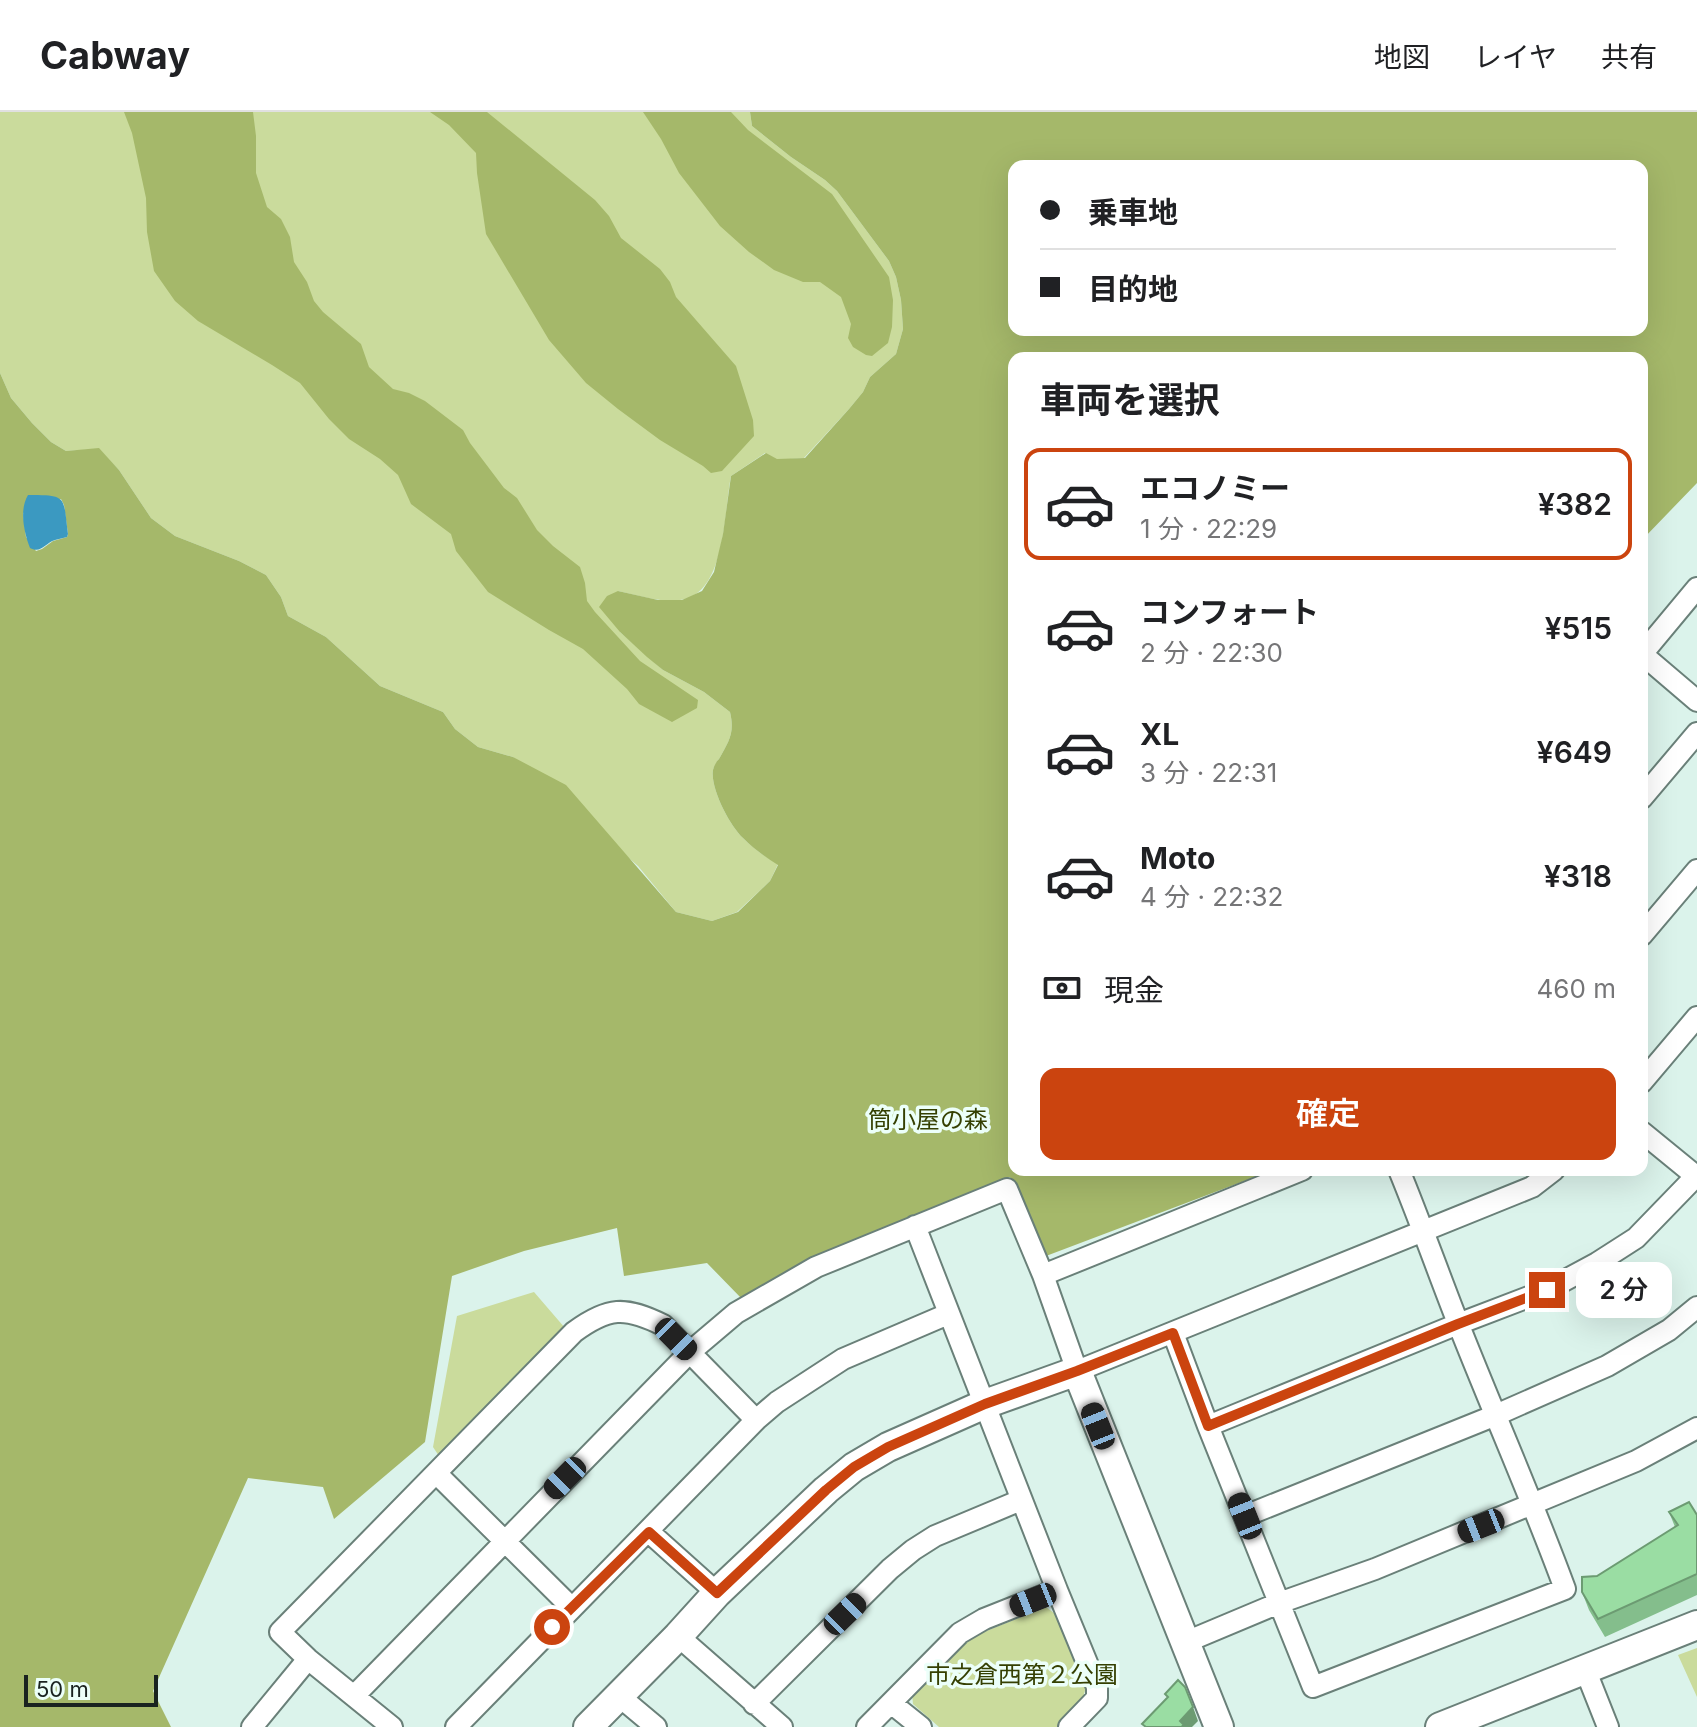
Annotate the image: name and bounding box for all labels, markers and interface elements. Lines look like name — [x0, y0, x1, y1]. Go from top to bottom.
text: Cabway — [40, 32, 190, 78]
text: 地図 — [1374, 40, 1430, 74]
text: レイヤ — [1474, 40, 1557, 74]
text: 共有 — [1601, 40, 1657, 74]
text: 乗車地 — [1088, 194, 1178, 230]
text: 目的地 — [1088, 271, 1178, 307]
text: 車両を選択 — [1040, 378, 1220, 422]
icon: car — [1044, 468, 1116, 540]
text: エコノミー — [1140, 470, 1290, 506]
text: ¥382 — [1538, 486, 1612, 522]
text: 1 分 · 22:29 — [1140, 513, 1277, 544]
icon: car — [1044, 592, 1116, 664]
text: コンフォート — [1140, 594, 1319, 630]
text: ¥515 — [1545, 610, 1612, 646]
text: 2 分 · 22:30 — [1140, 637, 1283, 668]
icon: car — [1044, 716, 1116, 788]
text: XL — [1140, 716, 1179, 752]
text: ¥649 — [1537, 734, 1612, 770]
text: 3 分 · 22:31 — [1140, 757, 1277, 788]
icon: car — [1044, 840, 1116, 912]
text: Moto — [1140, 840, 1215, 876]
text: ¥318 — [1544, 858, 1612, 894]
text: 4 分 · 22:32 — [1140, 881, 1283, 912]
icon: cash — [1040, 966, 1084, 1010]
text: 現金 — [1104, 972, 1164, 1008]
text: 460 m — [1537, 973, 1616, 1004]
button: 確定 — [1040, 1068, 1616, 1160]
park label: 筒小屋の森 — [868, 1105, 988, 1134]
callout: 2 分 — [1575, 1262, 1671, 1318]
route end — [1529, 1272, 1565, 1308]
text: 2 分 — [1600, 1274, 1648, 1305]
car — [651, 1314, 701, 1364]
car — [1078, 1399, 1118, 1453]
car — [540, 1453, 590, 1503]
car — [1225, 1489, 1265, 1543]
car — [1454, 1506, 1508, 1546]
car — [1006, 1580, 1060, 1620]
car — [819, 1589, 871, 1639]
route start — [534, 1609, 570, 1645]
park label: 市之倉西第２公園 — [926, 1660, 1118, 1689]
scale bar — [24, 1671, 158, 1707]
text: 50 m — [36, 1676, 89, 1702]

